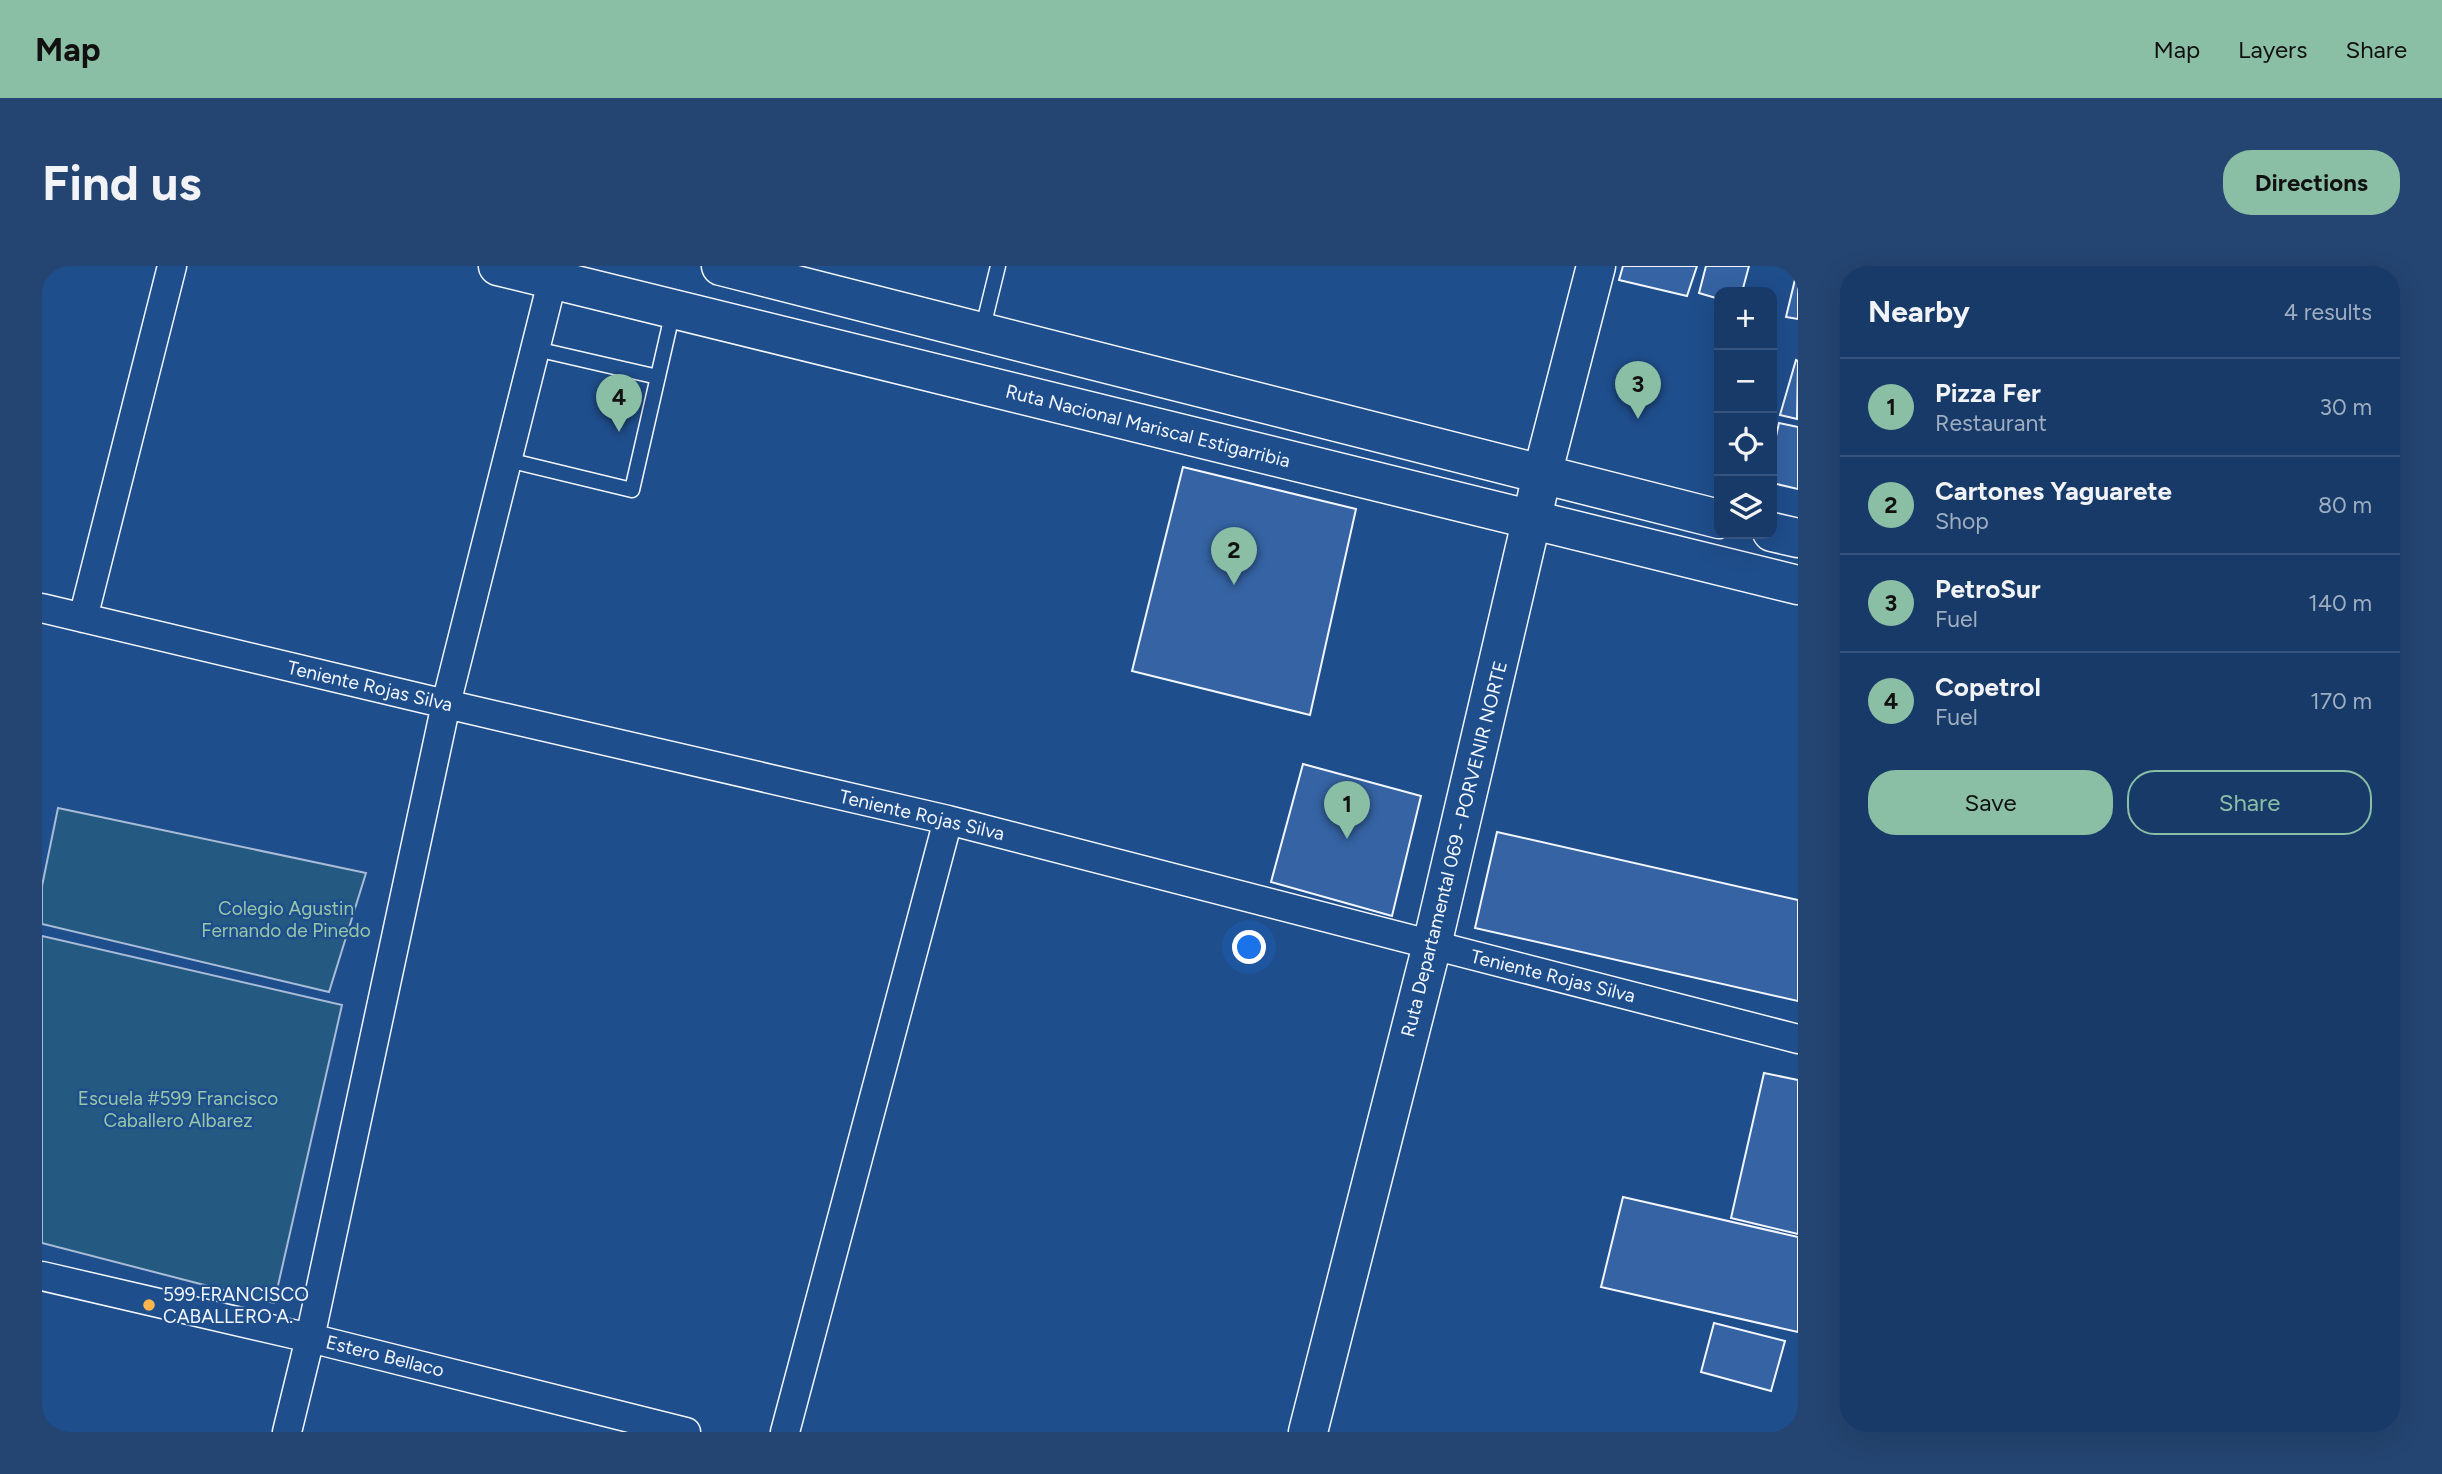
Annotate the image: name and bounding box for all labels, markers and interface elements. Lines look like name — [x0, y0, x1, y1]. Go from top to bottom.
text: Map — [35, 30, 101, 69]
text: Map — [2153, 35, 2200, 64]
text: Layers — [2238, 35, 2307, 64]
text: Share — [2345, 35, 2407, 64]
button: Directions — [2223, 150, 2400, 215]
text: Find us — [42, 153, 201, 212]
map controls — [1714, 287, 1777, 539]
button: + — [1714, 287, 1777, 350]
text: Nearby — [1868, 293, 1970, 330]
text: 4 results — [2284, 298, 2372, 326]
button: − — [1714, 350, 1777, 413]
pin: 3 — [1615, 361, 1661, 419]
pin: 4 — [596, 374, 642, 432]
text: Pizza Fer — [1935, 377, 2041, 409]
street label: Ruta Nacional Mariscal Estigarribia — [1003, 379, 1293, 473]
text: 1 — [1886, 393, 1896, 421]
text: 30 m — [2319, 393, 2372, 421]
text: Restaurant — [1935, 409, 2047, 437]
button: locate — [1714, 413, 1777, 476]
text: Cartones Yaguarete — [1935, 475, 2172, 507]
button: layers — [1714, 476, 1777, 539]
text: 2 — [1884, 491, 1898, 519]
text: 80 m — [2318, 491, 2372, 519]
text: Shop — [1935, 507, 1989, 535]
pin: 2 — [1211, 527, 1257, 585]
text: PetroSur — [1935, 573, 2041, 605]
text: 3 — [1885, 589, 1897, 617]
text: 140 m — [2308, 589, 2372, 617]
text: Fuel — [1935, 605, 1978, 633]
street label: Teniente Rojas Silva — [285, 656, 455, 716]
street label: Ruta Departamental 069 - PORVENIR NORTE — [1396, 658, 1512, 1040]
text: Copetrol — [1935, 671, 2041, 703]
text: 4 — [1884, 687, 1898, 715]
text: 170 m — [2310, 687, 2372, 715]
text: Fuel — [1935, 703, 1978, 731]
button: Save — [1868, 770, 2113, 835]
button: Share — [2127, 770, 2372, 835]
pin: 1 — [1324, 781, 1370, 839]
street label: Teniente Rojas Silva — [837, 785, 1007, 845]
park label: Colegio Agustin Fernando de Pinedo — [201, 897, 371, 942]
your location — [1232, 930, 1266, 964]
street label: Teniente Rojas Silva — [1468, 944, 1638, 1008]
park label: Escuela #599 Francisco Caballero Albarez — [78, 1087, 278, 1132]
place label: 599 FRANCISCO CABALLERO A. — [163, 1283, 309, 1328]
marker: 599 FRANCISCO CABALLERO A. — [141, 1297, 157, 1313]
street label: Estero Bellaco — [323, 1330, 447, 1382]

